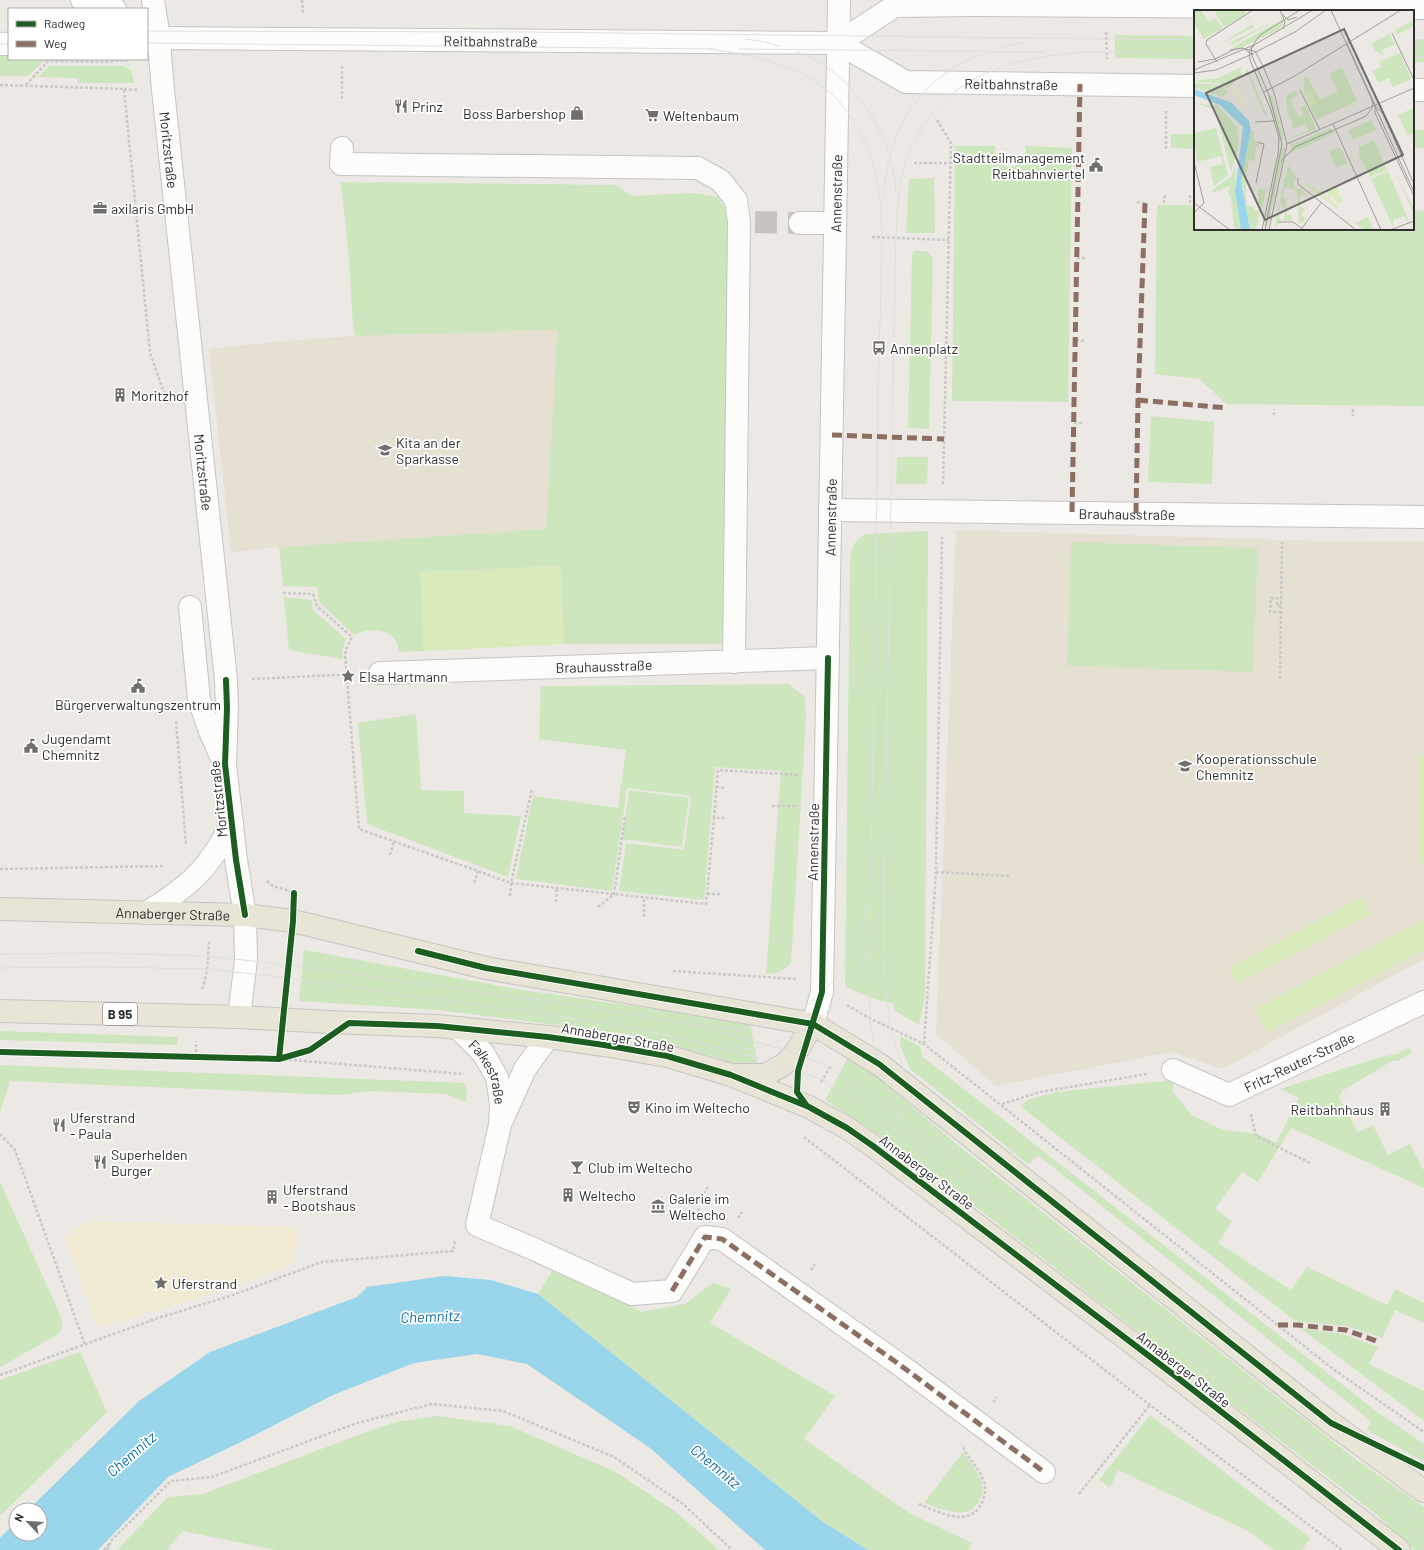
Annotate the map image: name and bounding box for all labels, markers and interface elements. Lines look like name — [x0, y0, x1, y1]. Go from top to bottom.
legend — [8, 8, 148, 60]
inset map — [1194, 10, 1414, 230]
text: Radweg — [44, 16, 85, 30]
street label: Reitbahnstraße — [444, 32, 538, 49]
text: Weg — [44, 36, 67, 50]
street label: Reitbahnstraße — [964, 74, 1058, 93]
restaurant icon: Prinz — [393, 98, 409, 114]
place label: Prinz — [412, 98, 443, 115]
place label: Boss Barbershop — [463, 105, 566, 122]
shop icon: Boss Barbershop — [569, 105, 585, 121]
supermarket icon: Weltenbaum — [644, 107, 660, 123]
place label: Weltenbaum — [663, 107, 739, 124]
street label: Moritzstraße — [157, 111, 182, 189]
place label: Stadtteilmanagement Reitbahnviertel — [953, 149, 1085, 182]
street label: Annenstraße — [827, 154, 845, 232]
public building icon: Stadtteilmanagement Reitbahnviertel — [1088, 157, 1104, 173]
office icon: axilaris GmbH — [92, 200, 108, 216]
place label: axilaris GmbH — [111, 200, 194, 217]
bus stop icon: Annenplatz — [871, 340, 887, 356]
place label: Annenplatz — [890, 340, 958, 357]
building icon: Moritzhof — [112, 387, 128, 403]
place label: Moritzhof — [131, 387, 189, 404]
street label: Moritzstraße — [191, 433, 216, 511]
place label: Kita an der Sparkasse — [396, 434, 461, 467]
school or university icon: Kita an der Sparkasse — [377, 442, 393, 458]
street label: Annenstraße — [821, 478, 839, 556]
street label: Brauhausstraße — [1079, 504, 1175, 523]
street label: Brauhausstraße — [555, 655, 652, 676]
place icon: Elsa Hartmann — [340, 668, 356, 684]
place label: Elsa Hartmann — [359, 668, 448, 685]
public building icon: Bürgerverwaltungszentrum — [130, 678, 146, 694]
place label: Bürgerverwaltungszentrum — [55, 696, 221, 713]
place label: Jugendamt Chemnitz — [42, 730, 111, 763]
public building icon: Jugendamt Chemnitz — [23, 738, 39, 754]
place label: Kooperationsschule Chemnitz — [1196, 750, 1317, 783]
school or university icon: Kooperationsschule Chemnitz — [1177, 758, 1193, 774]
street label: Moritzstraße — [206, 760, 230, 838]
street label: Annenstraße — [804, 803, 822, 881]
street label: Annaberger Straße — [116, 903, 230, 923]
road number: B 95 — [103, 1003, 137, 1025]
street label: Annaberger Straße — [560, 1019, 676, 1055]
street label: Fritz-Reuter-Straße — [1241, 1028, 1357, 1095]
street label: Falkestraße — [466, 1036, 509, 1105]
theatre icon: Kino im Weltecho — [626, 1099, 642, 1115]
place label: Kino im Weltecho — [645, 1099, 750, 1116]
place label: Reitbahnhaus — [1291, 1101, 1374, 1118]
building icon: Reitbahnhaus — [1377, 1101, 1393, 1117]
place label: Uferstrand - Paula — [70, 1109, 135, 1142]
restaurant icon: Uferstrand - Paula — [51, 1117, 67, 1133]
street label: Annaberger Straße — [876, 1131, 978, 1213]
place label: Superhelden Burger — [111, 1146, 188, 1179]
restaurant icon: Superhelden Burger — [92, 1154, 108, 1170]
bar icon: Club im Weltecho — [569, 1159, 585, 1175]
place label: Club im Weltecho — [588, 1159, 693, 1176]
place label: Uferstrand - Bootshaus — [283, 1181, 356, 1214]
building icon: Weltecho — [560, 1187, 576, 1203]
place label: Weltecho — [579, 1187, 636, 1204]
building icon: Uferstrand - Bootshaus — [264, 1189, 280, 1205]
place label: Galerie im Weltecho — [669, 1190, 729, 1223]
museum icon: Galerie im Weltecho — [650, 1198, 666, 1214]
place icon: Uferstrand — [153, 1275, 169, 1291]
place label: Uferstrand — [172, 1275, 237, 1292]
water label: Chemnitz — [400, 1306, 461, 1326]
street label: Annaberger Straße — [1134, 1327, 1234, 1411]
water label: Chemnitz — [103, 1427, 160, 1480]
water label: Chemnitz — [687, 1440, 745, 1492]
north arrow — [8, 1502, 48, 1542]
text: N — [11, 1511, 26, 1524]

